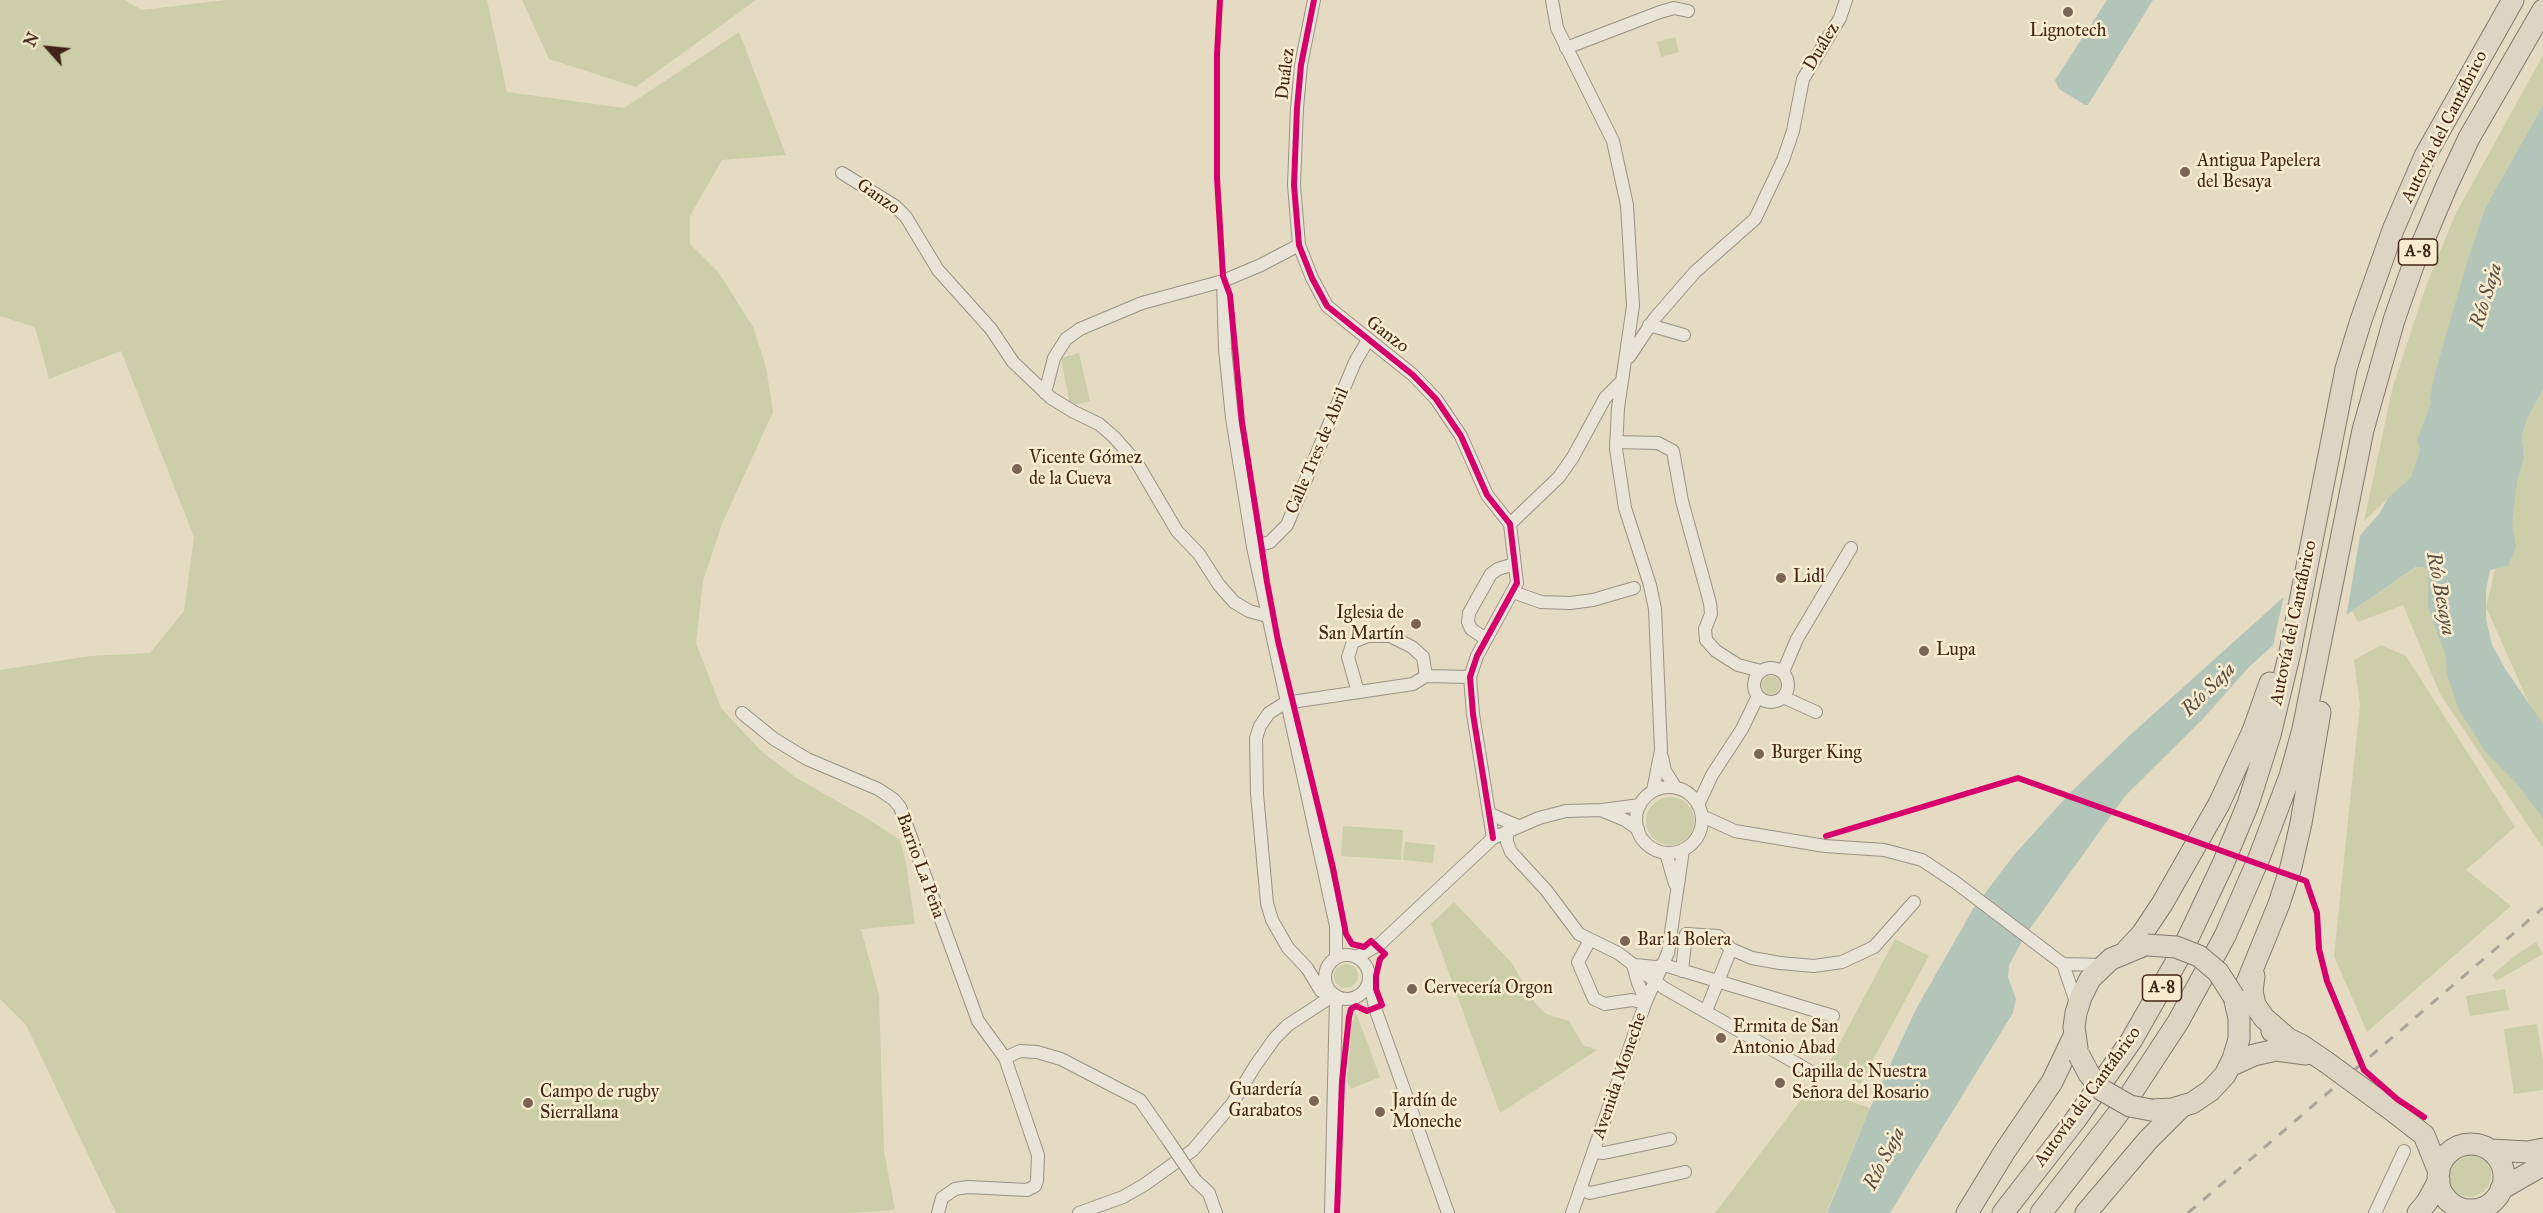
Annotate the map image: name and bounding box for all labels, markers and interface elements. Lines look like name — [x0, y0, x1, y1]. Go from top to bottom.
marker: Lignotech — [2061, 5, 2075, 19]
north arrow — [18, 18, 78, 78]
street label: Duález — [1799, 19, 1845, 75]
place label: Lignotech — [2029, 21, 2107, 43]
text: N — [20, 29, 43, 50]
street label: Duález — [1272, 47, 1300, 101]
street label: Autovía del Cantábrico — [2397, 47, 2493, 207]
place label: Antigua Papelera del Besaya — [2197, 151, 2320, 194]
marker: Antigua Papelera del Besaya — [2178, 165, 2192, 179]
street label: Ganzo — [852, 174, 904, 220]
road number: A-8 — [2398, 239, 2438, 265]
water label: Río Saja — [2466, 261, 2508, 331]
street label: Ganzo — [1361, 312, 1413, 358]
street label: Calle Tres de Abril — [1282, 385, 1354, 517]
place label: Vicente Gómez de la Cueva — [1029, 448, 1142, 490]
marker: Vicente Gómez de la Cueva — [1010, 462, 1024, 476]
street label: Autovía del Cantábrico — [2266, 539, 2322, 707]
water label: Río Besaya — [2420, 550, 2460, 638]
place label: Lidl — [1793, 567, 1825, 589]
marker: Lidl — [1774, 571, 1788, 585]
place label: Iglesia de San Martín — [1318, 603, 1404, 646]
marker: Iglesia de San Martín — [1409, 617, 1423, 631]
place label: Lupa — [1936, 640, 1975, 662]
marker: Lupa — [1917, 644, 1931, 658]
water label: Río Saja — [2177, 658, 2241, 722]
place label: Burger King — [1771, 743, 1862, 765]
marker: Burger King — [1752, 747, 1766, 761]
street label: Barrio La Peña — [891, 810, 949, 922]
place label: Bar la Bolera — [1637, 930, 1731, 952]
marker: Bar la Bolera — [1618, 934, 1632, 948]
road number: A-8 — [2142, 975, 2182, 1001]
place label: Cervecería Orgon — [1424, 978, 1553, 1000]
marker: Cervecería Orgon — [1405, 982, 1419, 996]
street label: Avenida Moneche — [1588, 1010, 1652, 1142]
place label: Ermita de San Antonio Abad — [1733, 1017, 1839, 1060]
street label: Autovía del Cantábrico — [2030, 1023, 2146, 1171]
marker: Ermita de San Antonio Abad — [1714, 1031, 1728, 1045]
place label: Capilla de Nuestra Señora del Rosario — [1792, 1062, 1929, 1104]
marker: Capilla de Nuestra Señora del Rosario — [1773, 1076, 1787, 1090]
place label: Guardería Garabatos — [1228, 1080, 1302, 1122]
place label: Campo de rugby Sierrallana — [540, 1082, 659, 1124]
place label: Jardín de Moneche — [1392, 1091, 1462, 1134]
marker: Guardería Garabatos — [1307, 1094, 1321, 1108]
marker: Campo de rugby Sierrallana — [521, 1096, 535, 1110]
marker: Jardín de Moneche — [1373, 1105, 1387, 1119]
water label: Río Saja — [1859, 1124, 1911, 1194]

